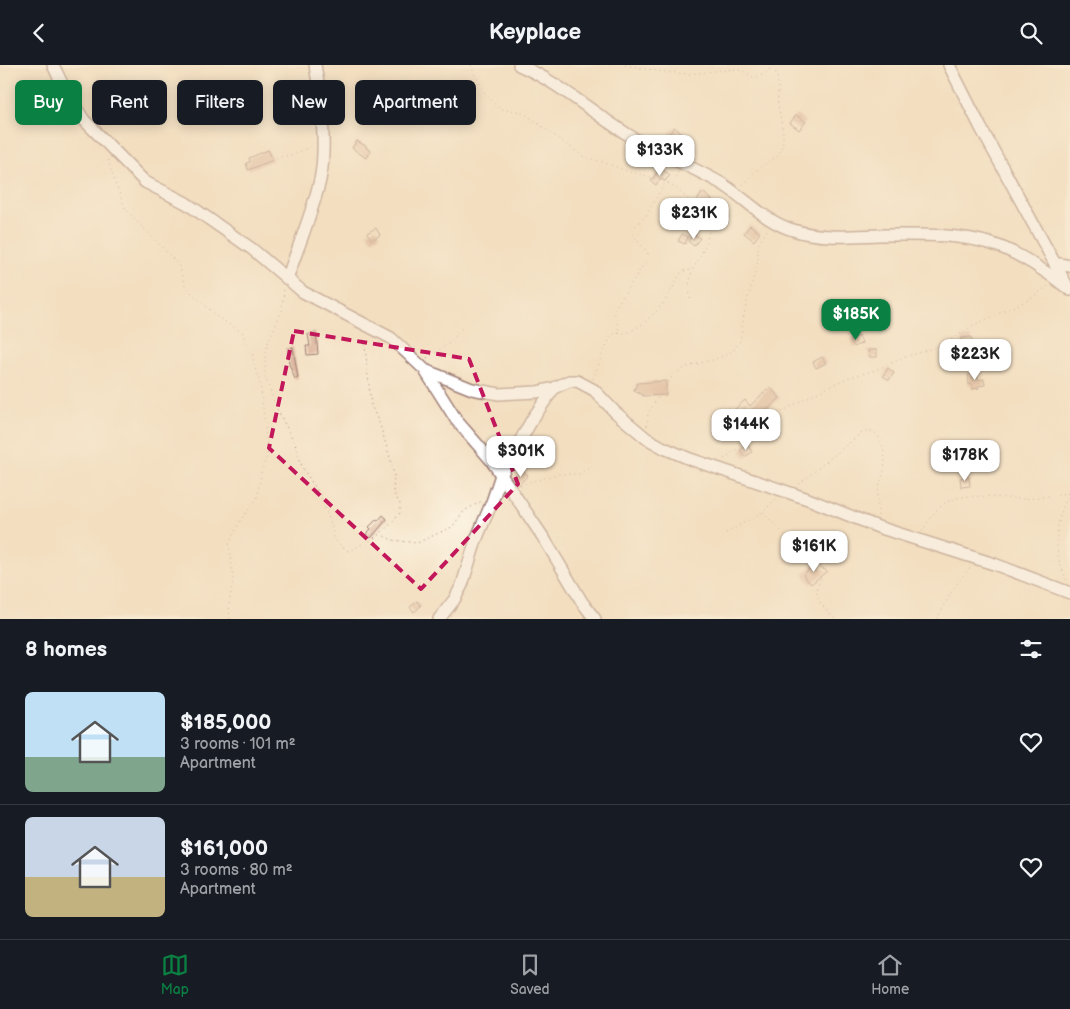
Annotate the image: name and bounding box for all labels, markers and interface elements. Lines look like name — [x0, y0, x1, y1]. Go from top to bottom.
icon: back — [25, 19, 53, 47]
text: Keyplace — [489, 19, 581, 46]
icon: search — [1017, 19, 1045, 47]
chip: Buy — [15, 80, 82, 125]
chip: Rent — [92, 80, 167, 125]
chip: Filters — [177, 80, 263, 125]
chip: New — [273, 80, 345, 125]
chip: Apartment — [355, 80, 476, 125]
pin: $133K — [625, 135, 695, 177]
text: $133K — [637, 141, 683, 160]
pin: $231K — [659, 197, 729, 240]
text: $231K — [671, 204, 717, 223]
pin: $185K — [821, 299, 891, 341]
text: $185K — [832, 305, 880, 324]
pin: $223K — [940, 339, 1010, 381]
text: $223K — [950, 345, 1000, 364]
pin: $144K — [711, 409, 781, 451]
text: $144K — [722, 415, 770, 434]
pin: $301K — [486, 435, 556, 478]
pin: $178K — [930, 439, 1000, 482]
text: $301K — [497, 442, 545, 461]
text: $178K — [942, 446, 988, 465]
pin: $161K — [779, 531, 849, 573]
text: $161K — [792, 537, 836, 556]
icon: filters — [1017, 635, 1045, 663]
text: 8 homes — [25, 637, 107, 662]
text: $185,000 — [180, 710, 271, 735]
icon: home — [65, 712, 125, 772]
icon: heart — [1017, 728, 1045, 756]
text: 3 rooms · 101 m² — [180, 735, 296, 754]
text: Apartment — [180, 754, 256, 773]
text: $161,000 — [180, 836, 268, 861]
icon: home — [65, 837, 125, 897]
icon: heart — [1017, 853, 1045, 881]
text: 3 rooms · 80 m² — [180, 861, 293, 880]
text: Apartment — [180, 880, 256, 899]
tab: Map — [161, 951, 189, 998]
tab: Saved — [510, 951, 550, 998]
tab: Home — [871, 951, 909, 998]

